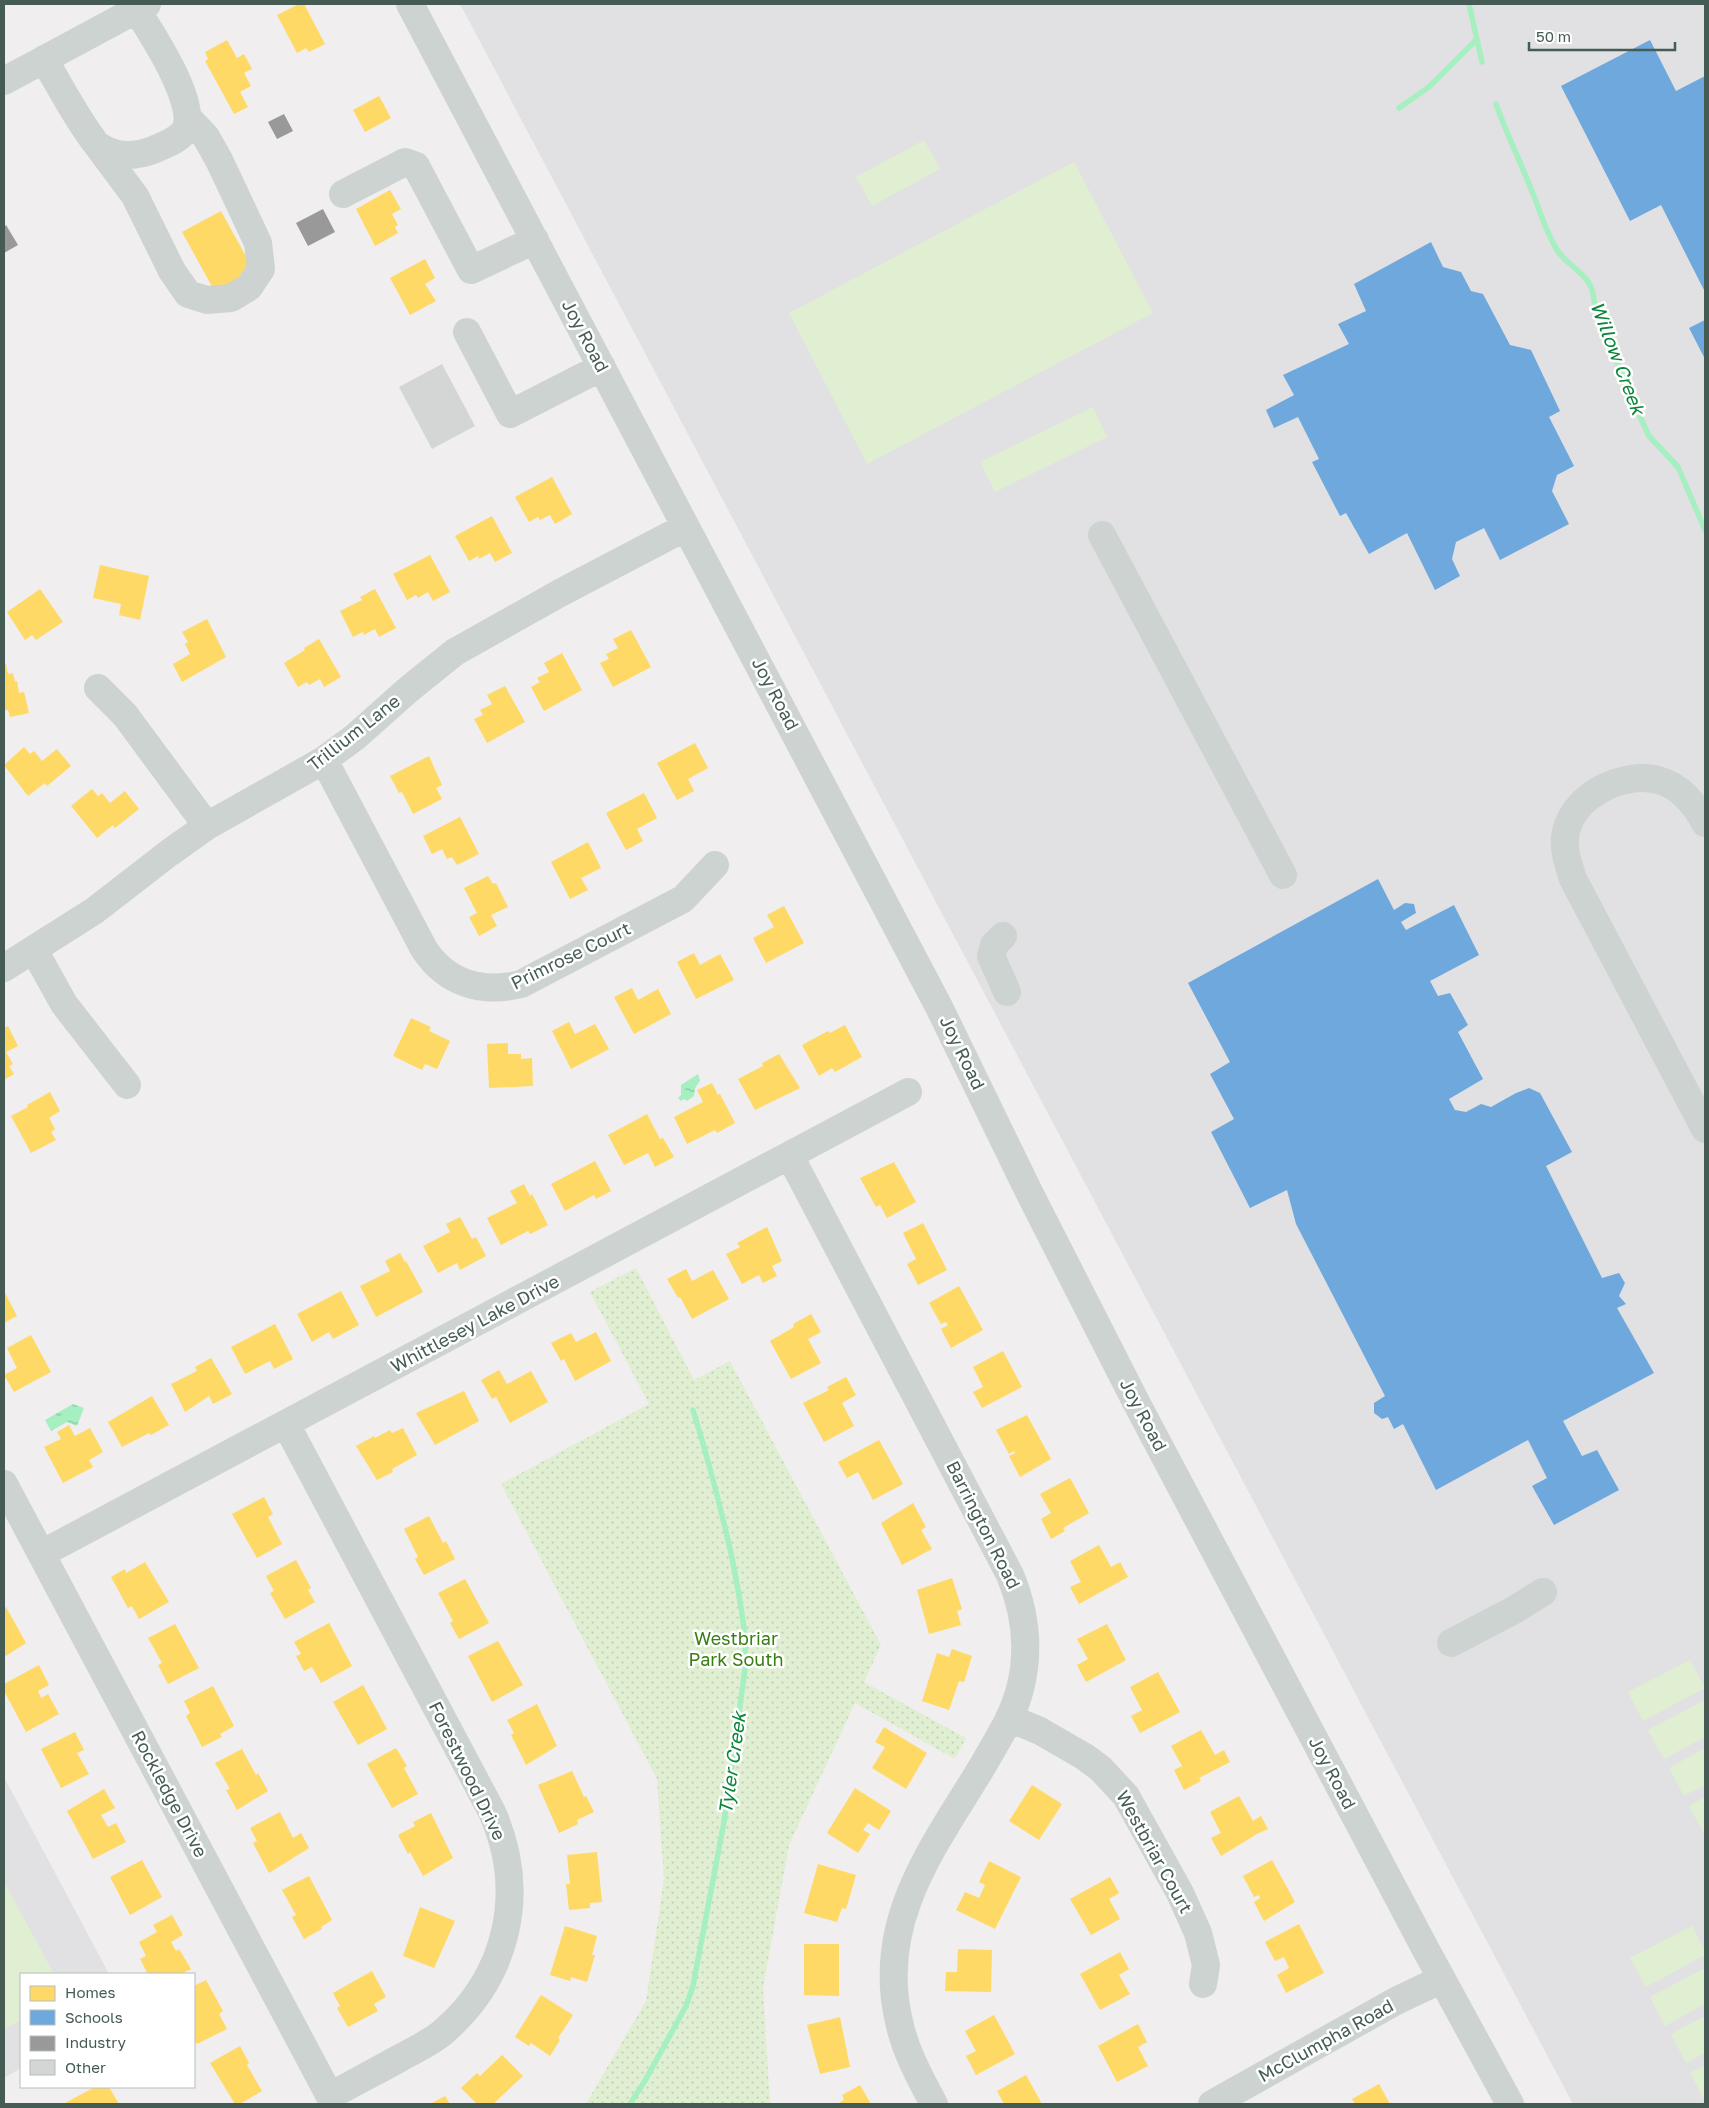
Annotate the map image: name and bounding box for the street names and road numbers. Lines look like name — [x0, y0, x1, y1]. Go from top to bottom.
street label: Joy Road — [558, 295, 614, 376]
street label: Joy Road — [748, 653, 804, 734]
street label: Trillium Lane — [303, 689, 404, 775]
street label: Primrose Court — [507, 917, 634, 994]
street label: Joy Road — [936, 1012, 990, 1093]
street label: Whittlesey Lake Drive — [387, 1269, 563, 1377]
street label: Joy Road — [1116, 1374, 1172, 1455]
street label: Barrington Road — [942, 1457, 1026, 1592]
street label: Forestwood Drive — [425, 1698, 511, 1844]
street label: Rockledge Drive — [127, 1726, 213, 1861]
street label: Joy Road — [1305, 1732, 1361, 1813]
street label: Westbriar Court — [1112, 1786, 1198, 1917]
street label: McClumpha Road — [1254, 1994, 1397, 2086]

